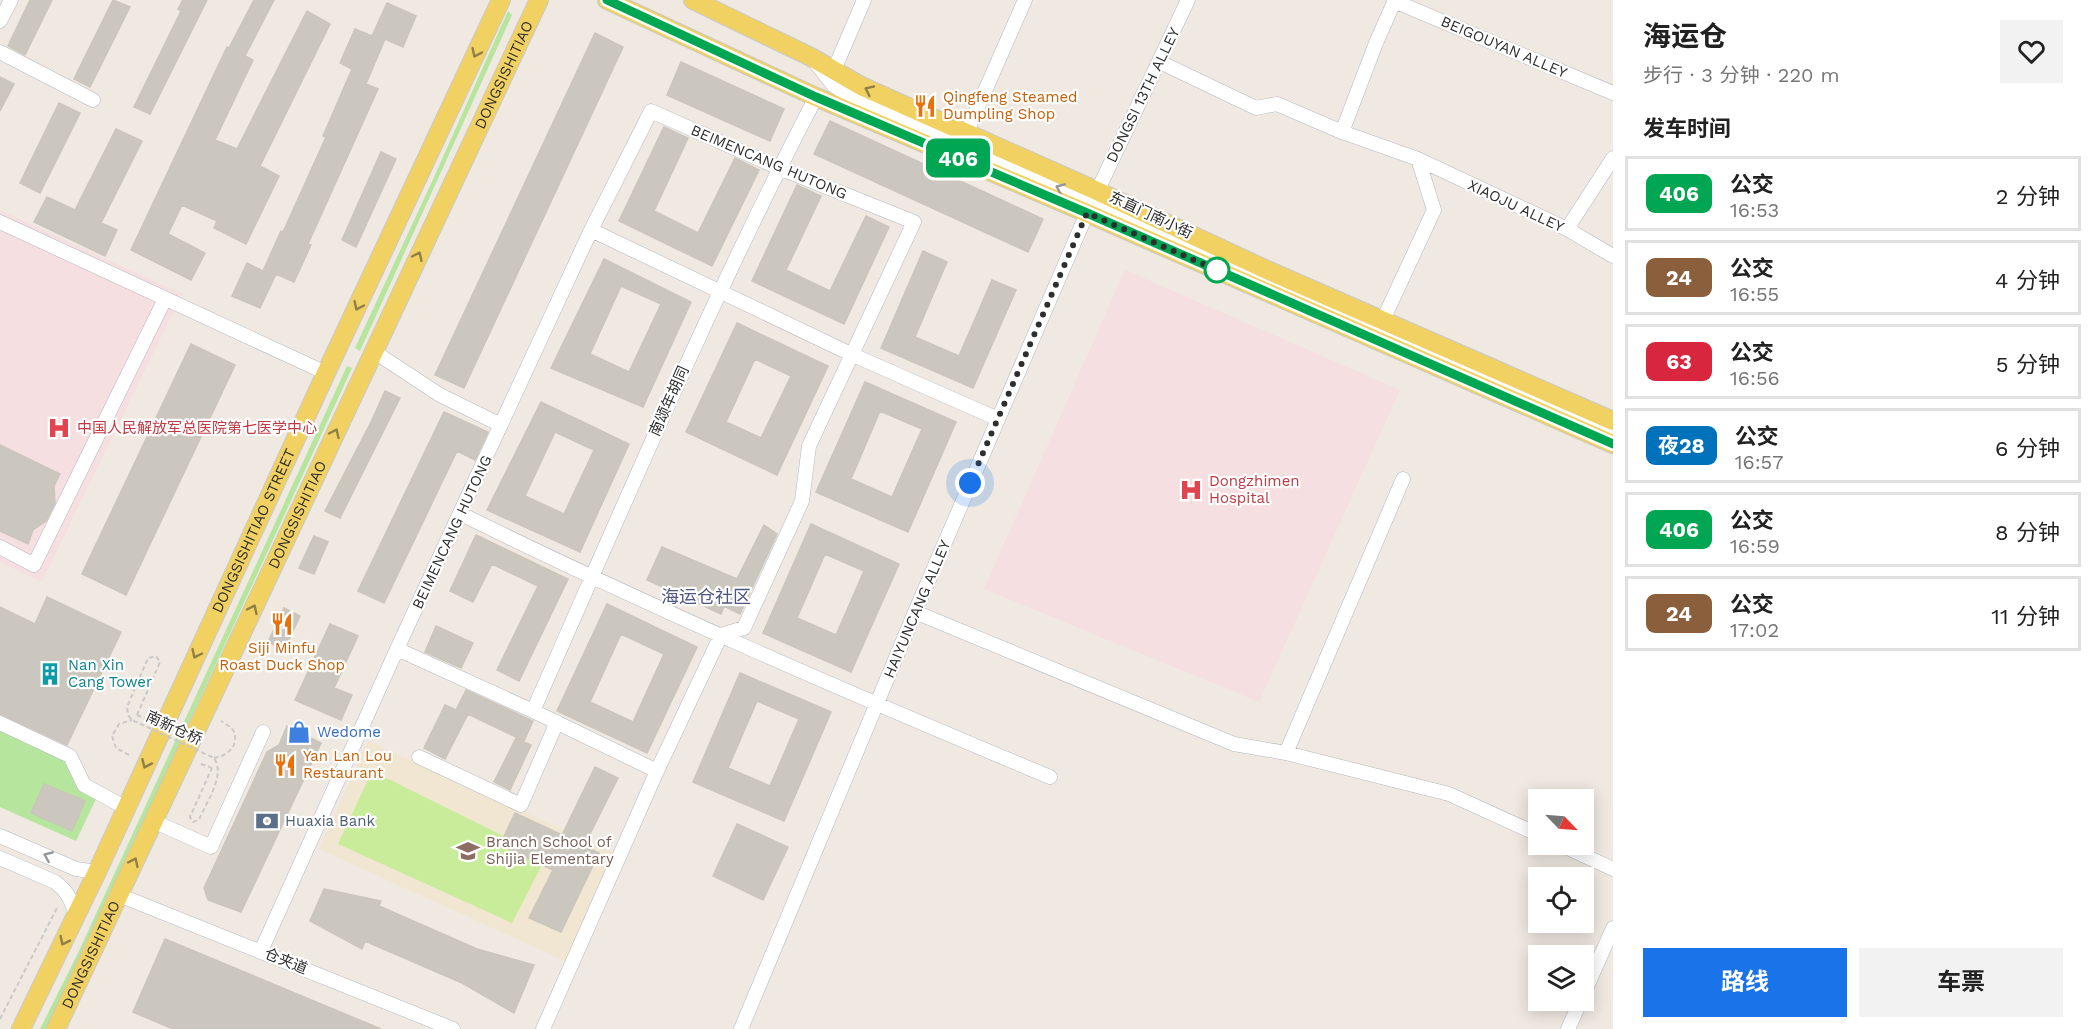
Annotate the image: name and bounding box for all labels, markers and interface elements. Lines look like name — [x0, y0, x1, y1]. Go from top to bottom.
street label: BEIGOUYAN ALLEY — [1438, 12, 1570, 82]
street label: DONGSISHITIAO — [471, 18, 537, 132]
text: 海运仓 — [1643, 20, 1727, 53]
button: heart — [2000, 20, 2063, 83]
street label: DONGSI 13TH ALLEY — [1102, 24, 1184, 165]
one-way arrow — [472, 47, 484, 58]
text: 步行 · 3 分钟 · 220 m — [1643, 63, 1839, 87]
one-way arrow — [864, 85, 875, 97]
place label: Qingfeng Steamed Dumpling Shop — [943, 88, 1078, 123]
restaurant icon: Qingfeng Steamed Dumpling Shop — [912, 93, 938, 119]
text: 发车时间 — [1643, 116, 1731, 141]
street label: BEIMENCANG HUTONG — [688, 121, 850, 203]
line badge: 406 — [924, 138, 992, 178]
text: 406 — [938, 146, 978, 171]
text: 公交 — [1730, 172, 1774, 197]
street label: XIAOJU ALLEY — [1465, 176, 1567, 236]
text: 406 — [1659, 181, 1699, 206]
one-way arrow — [1056, 183, 1067, 195]
text: 2 分钟 — [1996, 184, 2060, 209]
street label: 东直门南小街 — [1106, 188, 1196, 242]
text: 16:53 — [1730, 198, 1779, 222]
one-way arrow — [410, 251, 422, 262]
text: 公交 — [1730, 256, 1774, 281]
unlabelled marker — [1204, 257, 1230, 283]
text: 24 — [1666, 265, 1692, 290]
text: 4 分钟 — [1995, 268, 2060, 293]
text: 16:55 — [1730, 282, 1779, 306]
one-way arrow — [353, 299, 365, 310]
text: 公交 — [1730, 340, 1774, 365]
text: 63 — [1666, 349, 1692, 374]
text: 5 分钟 — [1996, 352, 2060, 377]
street label: 南颂年胡同 — [646, 363, 692, 439]
text: 16:56 — [1730, 366, 1780, 390]
hospital icon: 中国人民解放军总医院第七医学中心 — [46, 415, 72, 441]
place label: 中国人民解放军总医院第七医学中心 — [77, 419, 317, 437]
text: 公交 — [1735, 424, 1779, 449]
one-way arrow — [328, 428, 340, 439]
text: 夜28 — [1658, 433, 1705, 458]
text: 6 分钟 — [1995, 436, 2060, 461]
street label: DONGSISHITIAO STREET — [208, 446, 299, 616]
text: 16:57 — [1735, 450, 1783, 474]
street label: BEIMENCANG HUTONG — [408, 452, 496, 612]
street label: DONGSISHITIAO — [264, 458, 330, 572]
your location — [955, 468, 985, 498]
place label: Dongzhimen Hospital — [1209, 472, 1300, 507]
hospital icon: Dongzhimen Hospital — [1178, 477, 1204, 503]
text: 公交 — [1730, 508, 1774, 533]
text: 406 — [1659, 517, 1699, 542]
text: 8 分钟 — [1995, 520, 2060, 545]
text: 16:59 — [1730, 534, 1780, 558]
street label: HAIYUNCANG ALLEY — [880, 537, 954, 681]
district label: 海运仓社区 — [661, 586, 751, 607]
text: 公交 — [1730, 592, 1774, 617]
text: 24 — [1666, 601, 1692, 626]
text: 11 分钟 — [1991, 604, 2060, 629]
one-way arrow — [245, 605, 257, 616]
restaurant icon: Siji Minfu Roast Duck Shop — [269, 611, 295, 637]
text: 17:02 — [1730, 618, 1779, 642]
place label: Siji Minfu Roast Duck Shop — [219, 639, 345, 674]
one-way arrow — [192, 648, 204, 659]
place label: Nan Xin Cang Tower — [68, 656, 152, 691]
building icon: Nan Xin Cang Tower — [37, 661, 63, 687]
street label: 南新仓桥 — [143, 707, 205, 749]
shop icon: Wedome — [286, 719, 312, 745]
place label: Wedome — [317, 723, 381, 741]
place label: Yan Lan Lou Restaurant — [303, 747, 392, 782]
restaurant icon: Yan Lan Lou Restaurant — [272, 752, 298, 778]
one-way arrow — [141, 758, 153, 769]
north arrow — [1528, 789, 1594, 855]
map controls — [1528, 789, 1594, 1011]
bank icon: Huaxia Bank — [254, 808, 280, 834]
place label: Huaxia Bank — [285, 812, 375, 830]
place label: Branch School of Shijia Elementary — [486, 833, 614, 868]
school or university icon: Branch School of Shijia Elementary — [455, 838, 481, 864]
one-way arrow — [43, 852, 54, 864]
one-way arrow — [127, 857, 139, 868]
button: locate — [1528, 867, 1594, 933]
street label: DONGSISHITIAO — [58, 898, 124, 1012]
one-way arrow — [60, 935, 71, 946]
street label: 仓夹道 — [262, 944, 310, 978]
button: layers — [1528, 945, 1594, 1011]
button: 路线 — [1643, 948, 1847, 1017]
button: 车票 — [1859, 948, 2063, 1017]

